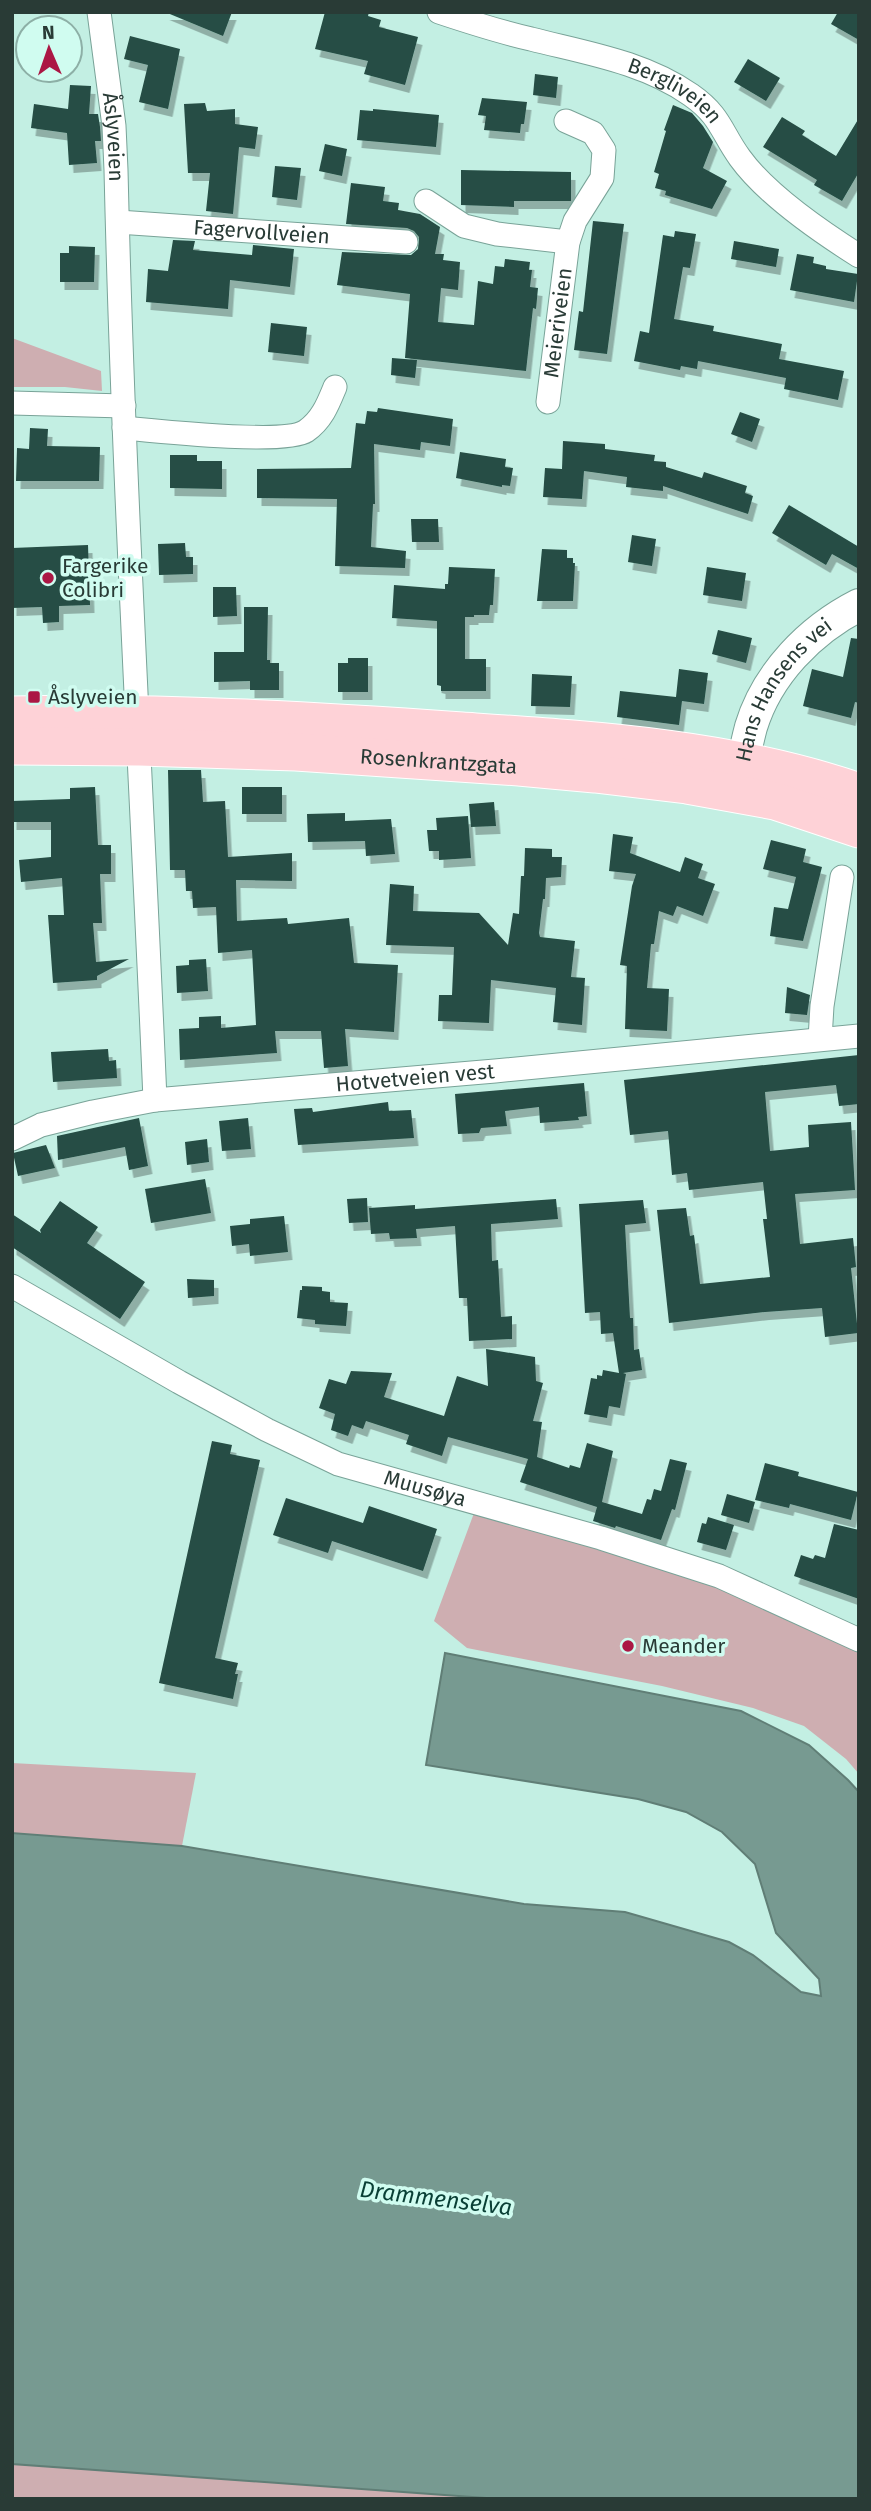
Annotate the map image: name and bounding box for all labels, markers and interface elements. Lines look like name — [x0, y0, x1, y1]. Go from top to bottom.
north arrow — [14, 14, 84, 84]
text: N — [42, 21, 55, 44]
street label: Bergliveien — [624, 52, 727, 129]
street label: Åslyveien — [97, 91, 129, 182]
street label: Fagervollveien — [193, 214, 331, 250]
street label: Meieriveien — [538, 266, 578, 379]
place label: Fargerike Colibri — [62, 553, 148, 603]
marker: Fargerike Colibri — [40, 570, 56, 586]
street label: Hans Hansens vei — [730, 612, 837, 764]
place label: Åslyveien — [48, 684, 137, 710]
marker: Åslyveien — [26, 689, 42, 705]
street label: Rosenkrantzgata — [359, 743, 518, 780]
street label: Hotvetveien vest — [335, 1058, 496, 1098]
street label: Muusøya — [381, 1465, 469, 1512]
place label: Meander — [642, 1633, 725, 1659]
marker: Meander — [620, 1638, 636, 1654]
water label: Drammenselva — [358, 2175, 514, 2221]

